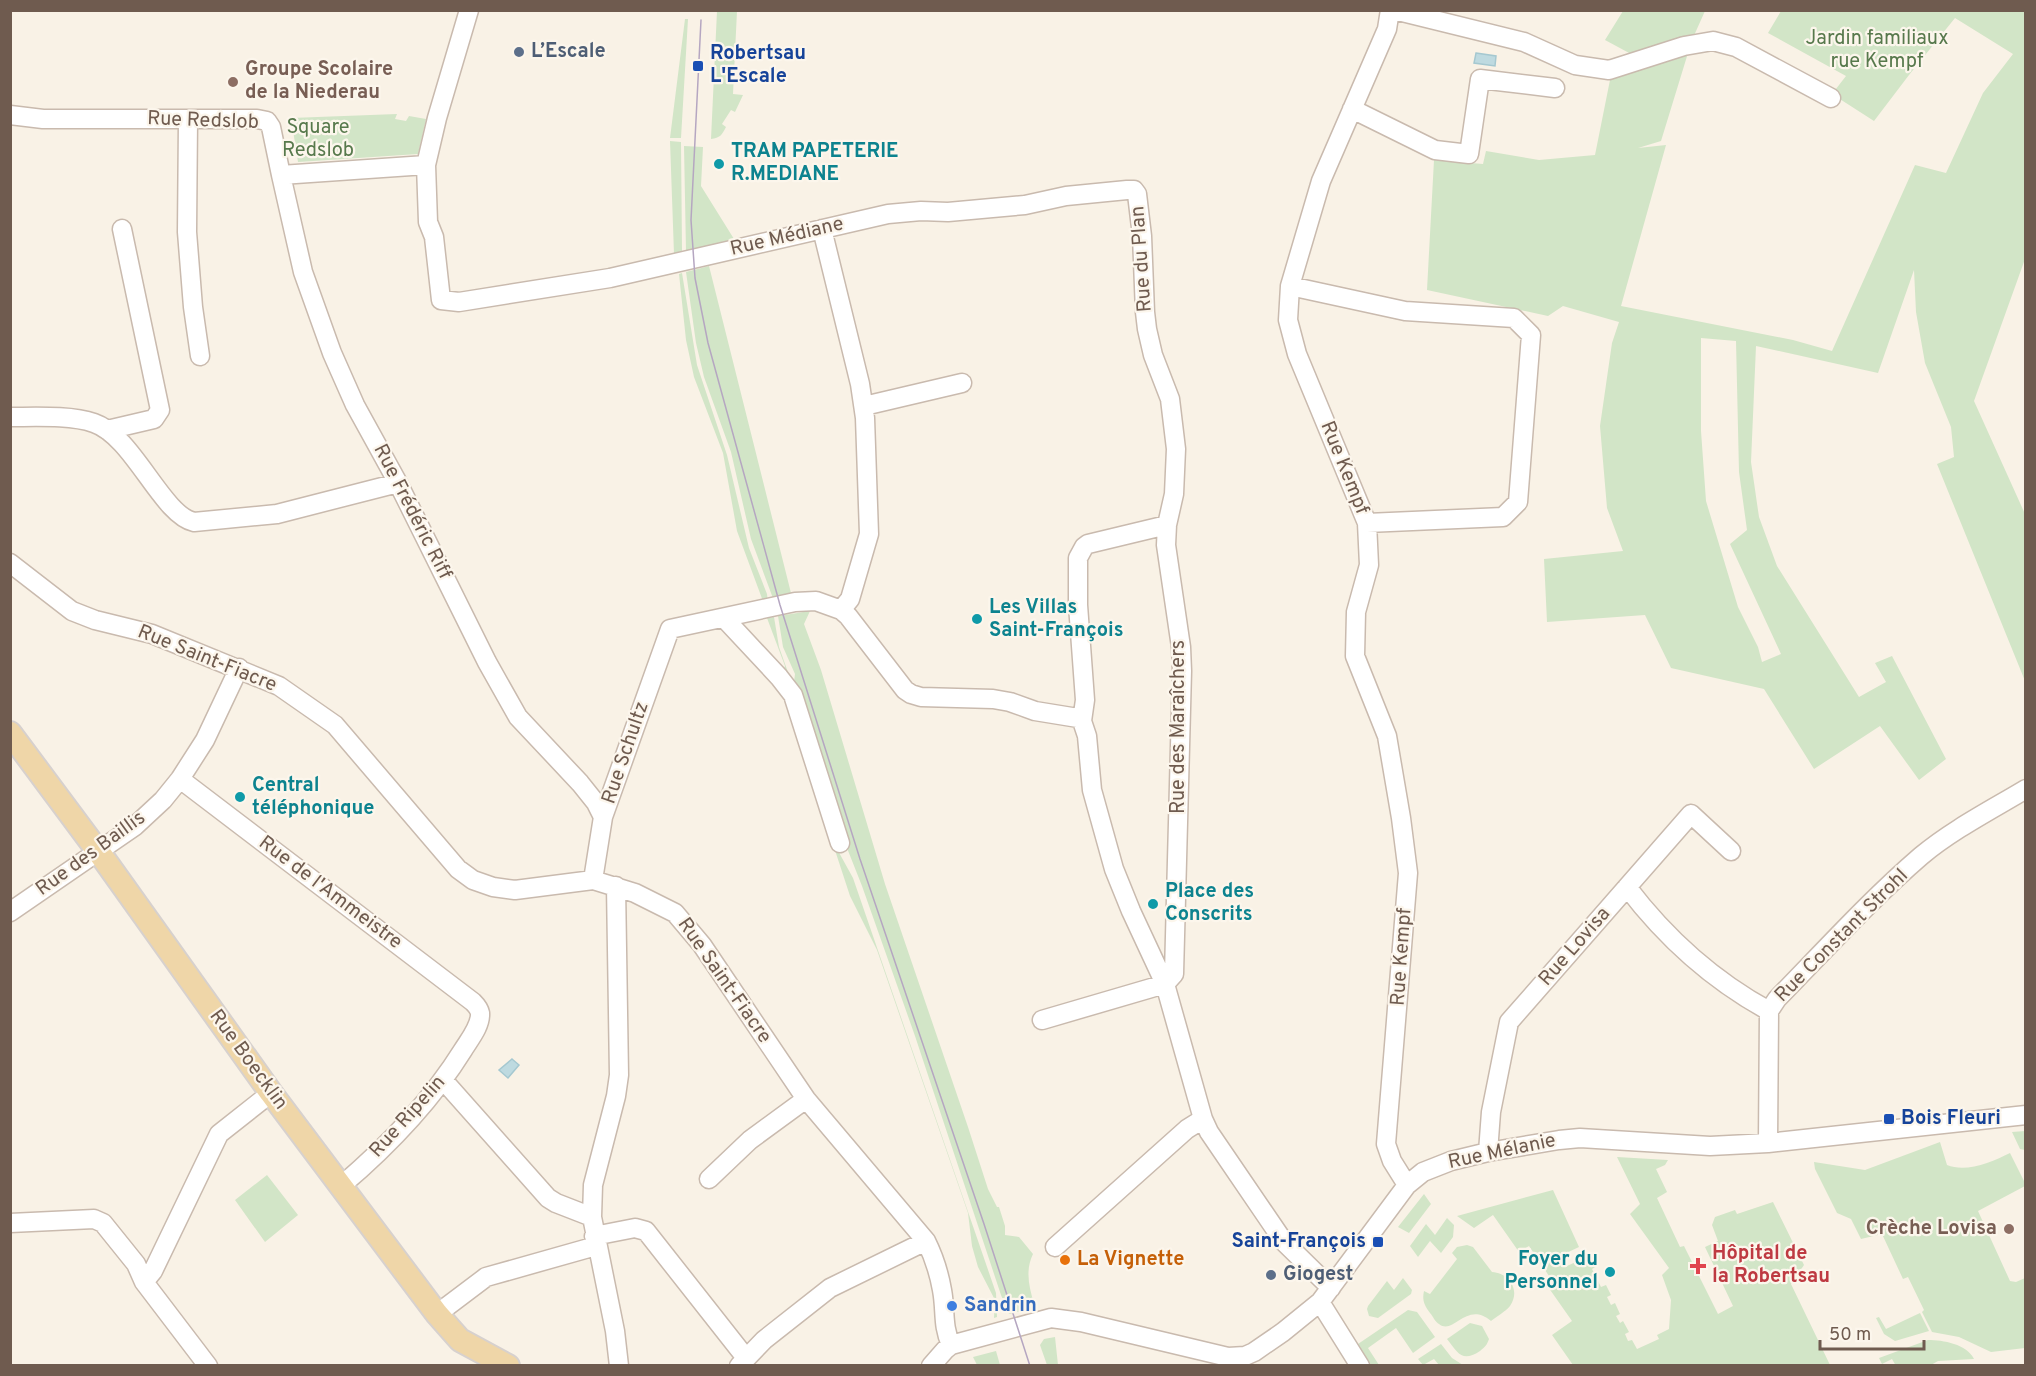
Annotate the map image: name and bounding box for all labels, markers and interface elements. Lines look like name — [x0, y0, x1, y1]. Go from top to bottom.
park label: Jardin familiaux rue Kempf — [1805, 26, 1949, 75]
place label: L’Escale — [531, 39, 606, 65]
place label: Robertsau L'Escale — [710, 41, 806, 90]
marker: L’Escale — [512, 45, 526, 59]
place label: Groupe Scolaire de la Niederau — [245, 57, 393, 106]
marker: Robertsau L'Escale — [691, 59, 705, 73]
marker: Groupe Scolaire de la Niederau — [226, 75, 240, 89]
street label: Rue Redslob — [147, 106, 259, 136]
park label: Square Redslob — [282, 115, 354, 164]
place label: TRAM PAPETERIE R.MEDIANE — [731, 139, 899, 188]
marker: TRAM PAPETERIE R.MEDIANE — [712, 157, 726, 171]
street label: Rue du Plan — [1125, 205, 1159, 313]
street label: Rue Médiane — [728, 211, 846, 263]
street label: Rue Kempf — [1314, 418, 1375, 519]
street label: Rue Frédéric Riff — [367, 440, 458, 585]
place label: Les Villas Saint-François — [989, 595, 1124, 644]
marker: Les Villas Saint-François — [970, 612, 984, 626]
street label: Rue Saint-Fiacre — [134, 619, 280, 699]
street label: Rue des Maraîchers — [1166, 640, 1192, 814]
street label: Rue Schultz — [596, 698, 656, 808]
place label: Central téléphonique — [252, 773, 374, 822]
marker: Central téléphonique — [233, 790, 247, 804]
street label: Rue des Baillis — [31, 805, 151, 903]
street label: Rue de l'Ammeistre — [253, 830, 407, 956]
street label: Rue Constant Strohl — [1770, 864, 1914, 1008]
place label: Place des Conscrits — [1165, 879, 1254, 928]
marker: Place des Conscrits — [1146, 897, 1160, 911]
street label: Rue Lovisa — [1533, 902, 1617, 992]
street label: Rue Kempf — [1386, 907, 1418, 1007]
street label: Rue Saint-Fiacre — [671, 913, 777, 1049]
street label: Rue Boecklin — [203, 1005, 293, 1115]
street label: Rue Ripelin — [364, 1070, 452, 1164]
place label: Bois Fleuri — [1901, 1106, 2001, 1132]
marker: Bois Fleuri — [1882, 1112, 1896, 1126]
street label: Rue Mélanie — [1446, 1128, 1558, 1176]
place label: Crèche Lovisa — [1866, 1216, 1997, 1242]
marker: Crèche Lovisa — [2002, 1222, 2016, 1236]
place label: Saint-François — [1231, 1229, 1366, 1255]
marker: Saint-François — [1371, 1235, 1385, 1249]
place label: Hôpital de la Robertsau — [1712, 1241, 1830, 1290]
place label: La Vignette — [1077, 1247, 1184, 1273]
place label: Foyer du Personnel — [1504, 1247, 1598, 1296]
marker: La Vignette — [1058, 1253, 1072, 1267]
marker: Hôpital de la Robertsau — [1689, 1257, 1707, 1275]
place label: Giogest — [1283, 1262, 1354, 1288]
marker: Foyer du Personnel — [1603, 1265, 1617, 1279]
marker: Giogest — [1264, 1268, 1278, 1282]
place label: Sandrin — [964, 1293, 1037, 1319]
marker: Sandrin — [945, 1299, 959, 1313]
scale bar — [1820, 1313, 1924, 1351]
text: 50 m — [1829, 1324, 1871, 1347]

